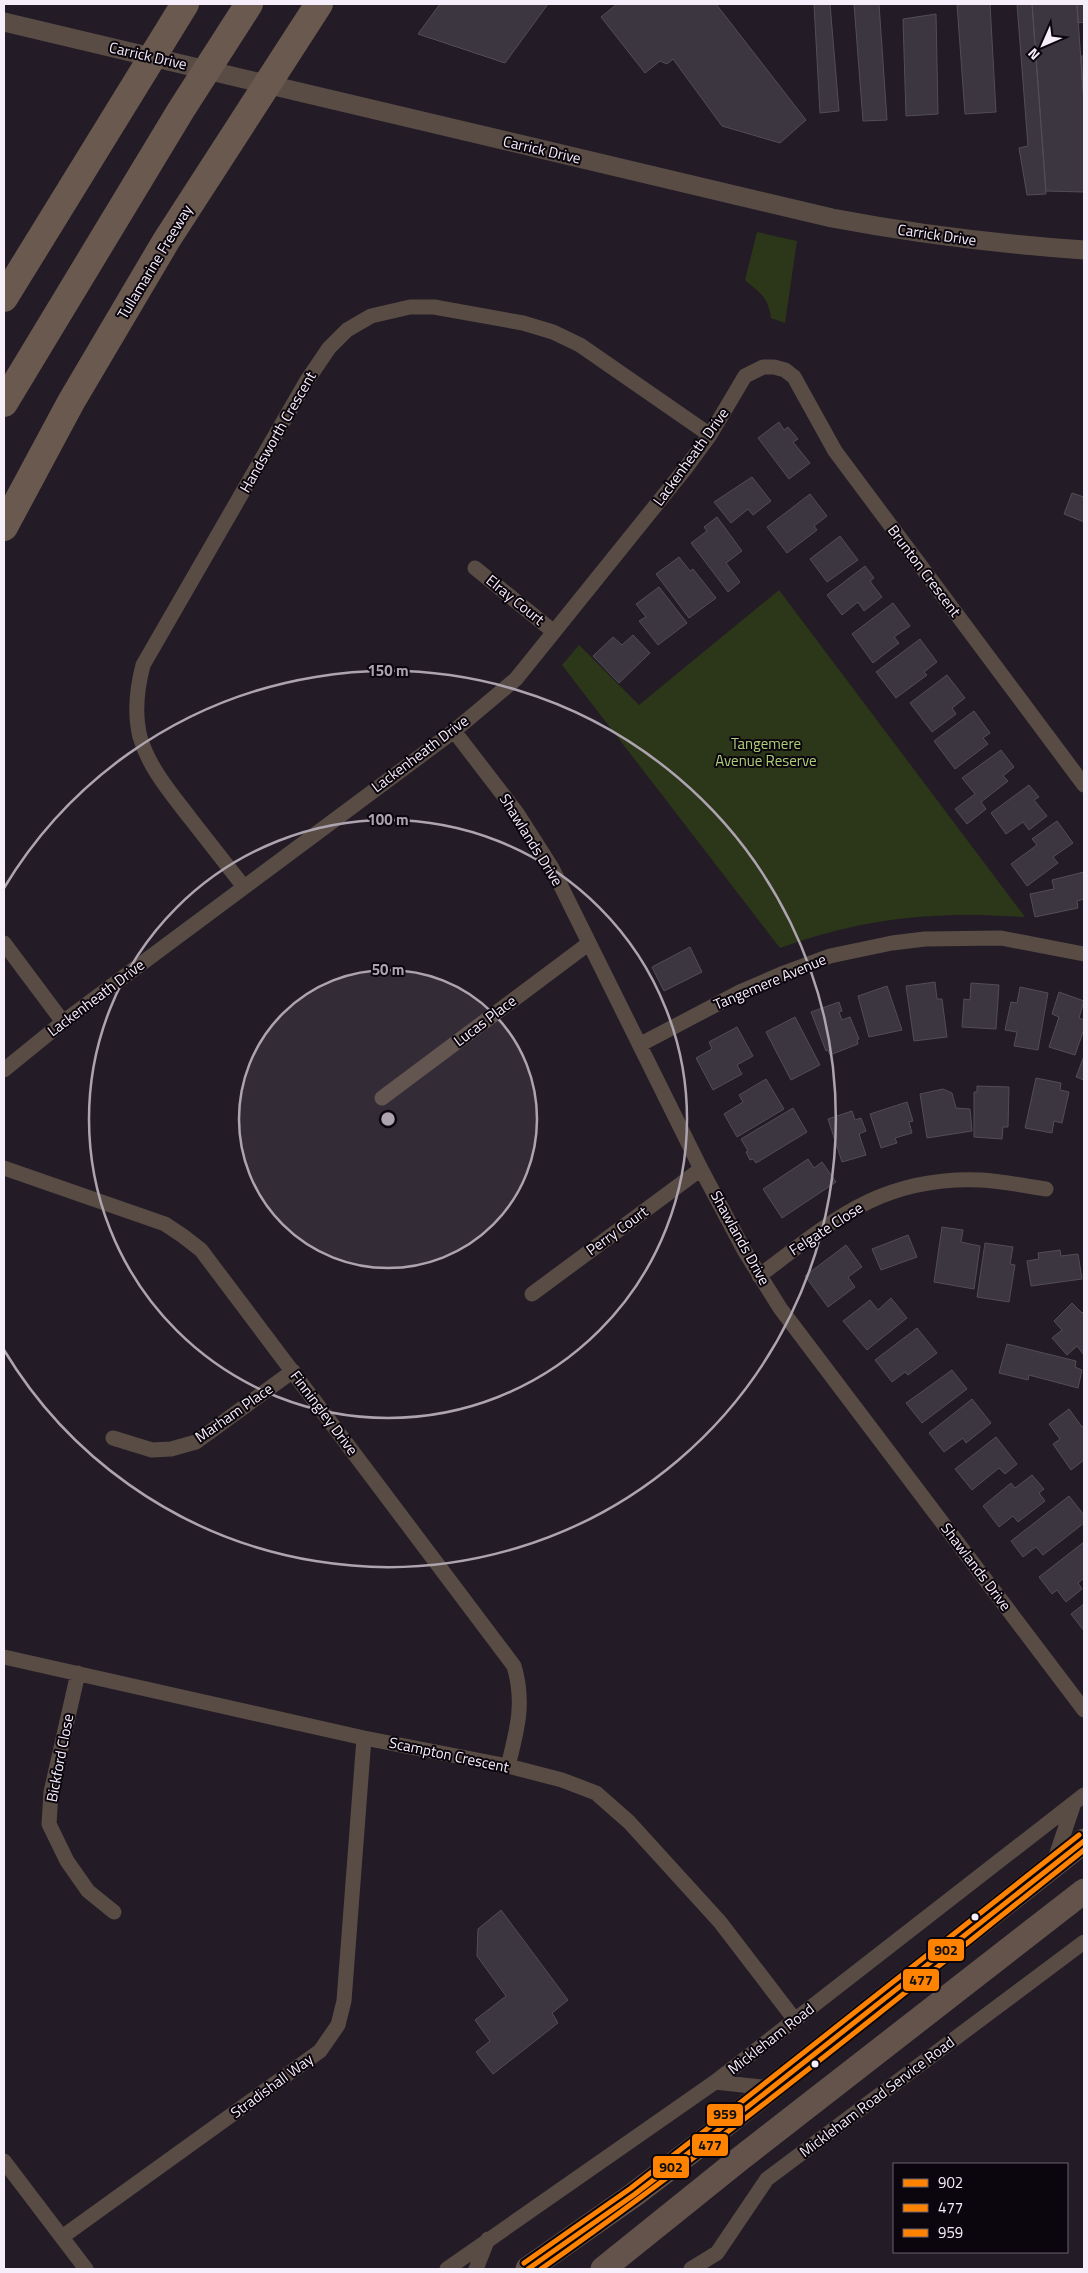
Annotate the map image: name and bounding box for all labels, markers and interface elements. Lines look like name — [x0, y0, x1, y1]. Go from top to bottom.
north arrow — [1018, 20, 1068, 70]
street label: Carrick Drive — [107, 35, 189, 76]
text: N — [1023, 44, 1044, 65]
street label: Carrick Drive — [501, 129, 583, 170]
street label: Tullamarine Freeway — [111, 200, 198, 323]
street label: Carrick Drive — [896, 218, 978, 251]
street label: Handsworth Crescent — [233, 366, 322, 497]
street label: Lackenheath Drive — [647, 403, 734, 511]
street label: Brunton Crescent — [882, 520, 967, 622]
street label: Elray Court — [481, 569, 550, 631]
text: 150 m — [367, 659, 409, 682]
street label: Lackenheath Drive — [366, 709, 473, 798]
park label: Tangemere Avenue Reserve — [715, 732, 817, 772]
street label: Shawlands Drive — [494, 789, 569, 890]
text: 100 m — [367, 808, 409, 831]
street label: Tangemere Avenue — [710, 947, 830, 1016]
street label: Lackenheath Drive — [42, 953, 149, 1042]
text: 50 m — [372, 958, 404, 981]
street label: Lucas Place — [449, 989, 521, 1052]
centre of rings — [379, 1110, 397, 1128]
street label: Shawlands Drive — [705, 1186, 776, 1289]
street label: Felgate Close — [784, 1196, 867, 1261]
street label: Perry Court — [581, 1200, 653, 1261]
street label: Finningley Drive — [285, 1366, 364, 1460]
street label: Marham Place — [190, 1377, 277, 1448]
street label: Shawlands Drive — [936, 1518, 1017, 1616]
street label: Bickford Close — [40, 1712, 79, 1804]
street label: Scampton Crescent — [387, 1731, 512, 1779]
unlabelled marker — [970, 1912, 980, 1922]
line badge: 902 — [927, 1938, 965, 1962]
text: 902 — [934, 1939, 958, 1960]
line badge: 477 — [902, 1968, 940, 1992]
text: 477 — [909, 1969, 933, 1990]
street label: Mickleham Road — [722, 1997, 819, 2080]
street label: Mickleham Road Service Road — [794, 2031, 959, 2163]
street label: Stradishall Way — [225, 2048, 318, 2124]
unlabelled marker — [810, 2059, 820, 2069]
line badge: 959 — [706, 2103, 744, 2127]
text: 959 — [713, 2103, 737, 2124]
line badge: 477 — [691, 2133, 729, 2157]
text: 477 — [698, 2134, 722, 2155]
line badge: 902 — [652, 2155, 690, 2179]
text: 902 — [659, 2156, 683, 2177]
legend — [893, 2163, 1068, 2253]
text: 902 — [938, 2171, 963, 2194]
text: 477 — [938, 2196, 963, 2219]
text: 959 — [938, 2221, 963, 2244]

